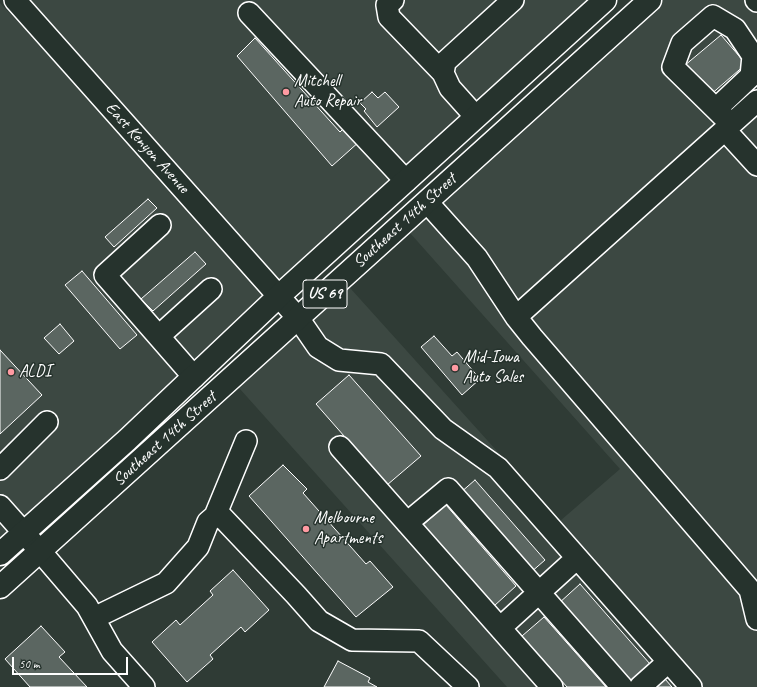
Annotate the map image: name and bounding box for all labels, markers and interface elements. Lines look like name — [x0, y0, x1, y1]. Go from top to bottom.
place label: Mitchell Auto Repair — [294, 72, 361, 112]
marker: Mitchell Auto Repair — [281, 87, 291, 97]
street label: East Kenyon Avenue — [101, 98, 193, 198]
street label: Southeast 14th Street — [349, 169, 461, 273]
road number: US 69 — [303, 280, 347, 308]
place label: Mid-Iowa Auto Sales — [463, 348, 523, 388]
place label: ALDI — [19, 362, 51, 382]
marker: Mid-Iowa Auto Sales — [450, 363, 460, 373]
marker: ALDI — [6, 367, 16, 377]
street label: Southeast 14th Street — [109, 387, 221, 491]
place label: Melbourne Apartments — [314, 509, 382, 549]
marker: Melbourne Apartments — [301, 524, 311, 534]
scale bar — [14, 649, 130, 675]
text: 50 m — [19, 656, 39, 672]

